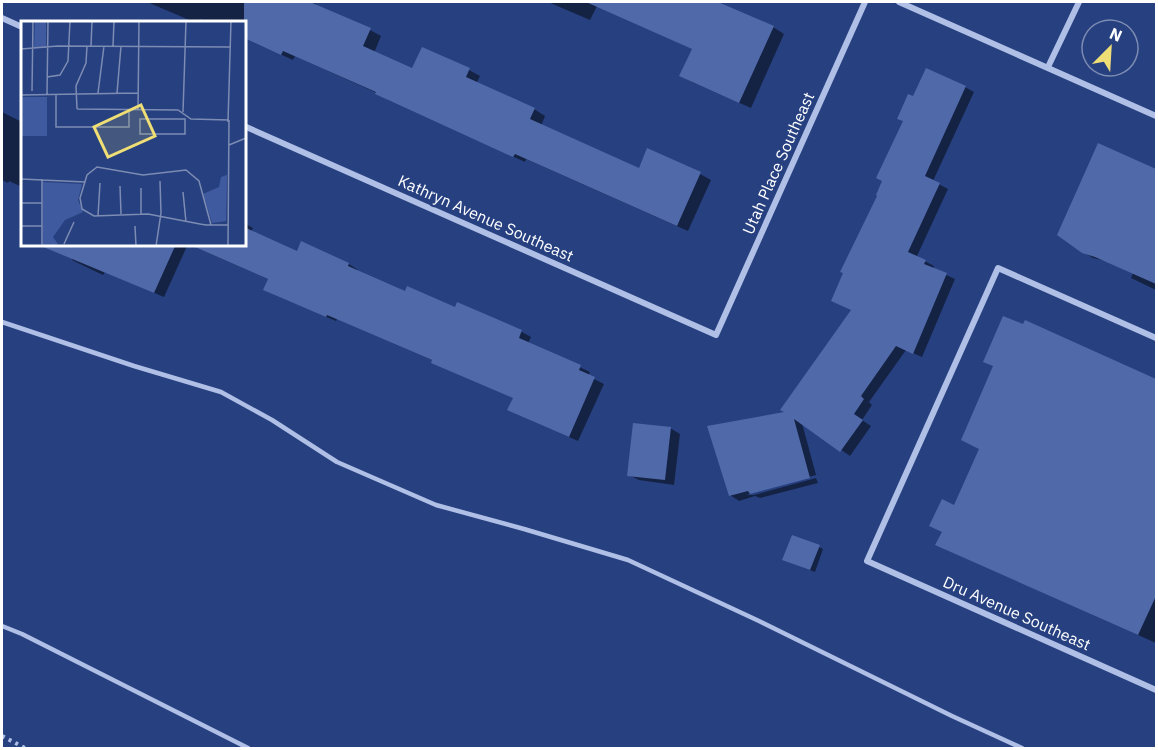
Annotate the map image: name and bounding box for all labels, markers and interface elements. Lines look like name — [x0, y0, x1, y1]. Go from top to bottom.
north arrow — [1080, 18, 1140, 78]
inset map — [21, 21, 246, 246]
text: N — [1107, 23, 1125, 46]
street label: Utah Place Southeast — [738, 89, 818, 237]
street label: Kathryn Avenue Southeast — [395, 170, 577, 266]
street label: Dru Avenue Southeast — [940, 571, 1094, 655]

